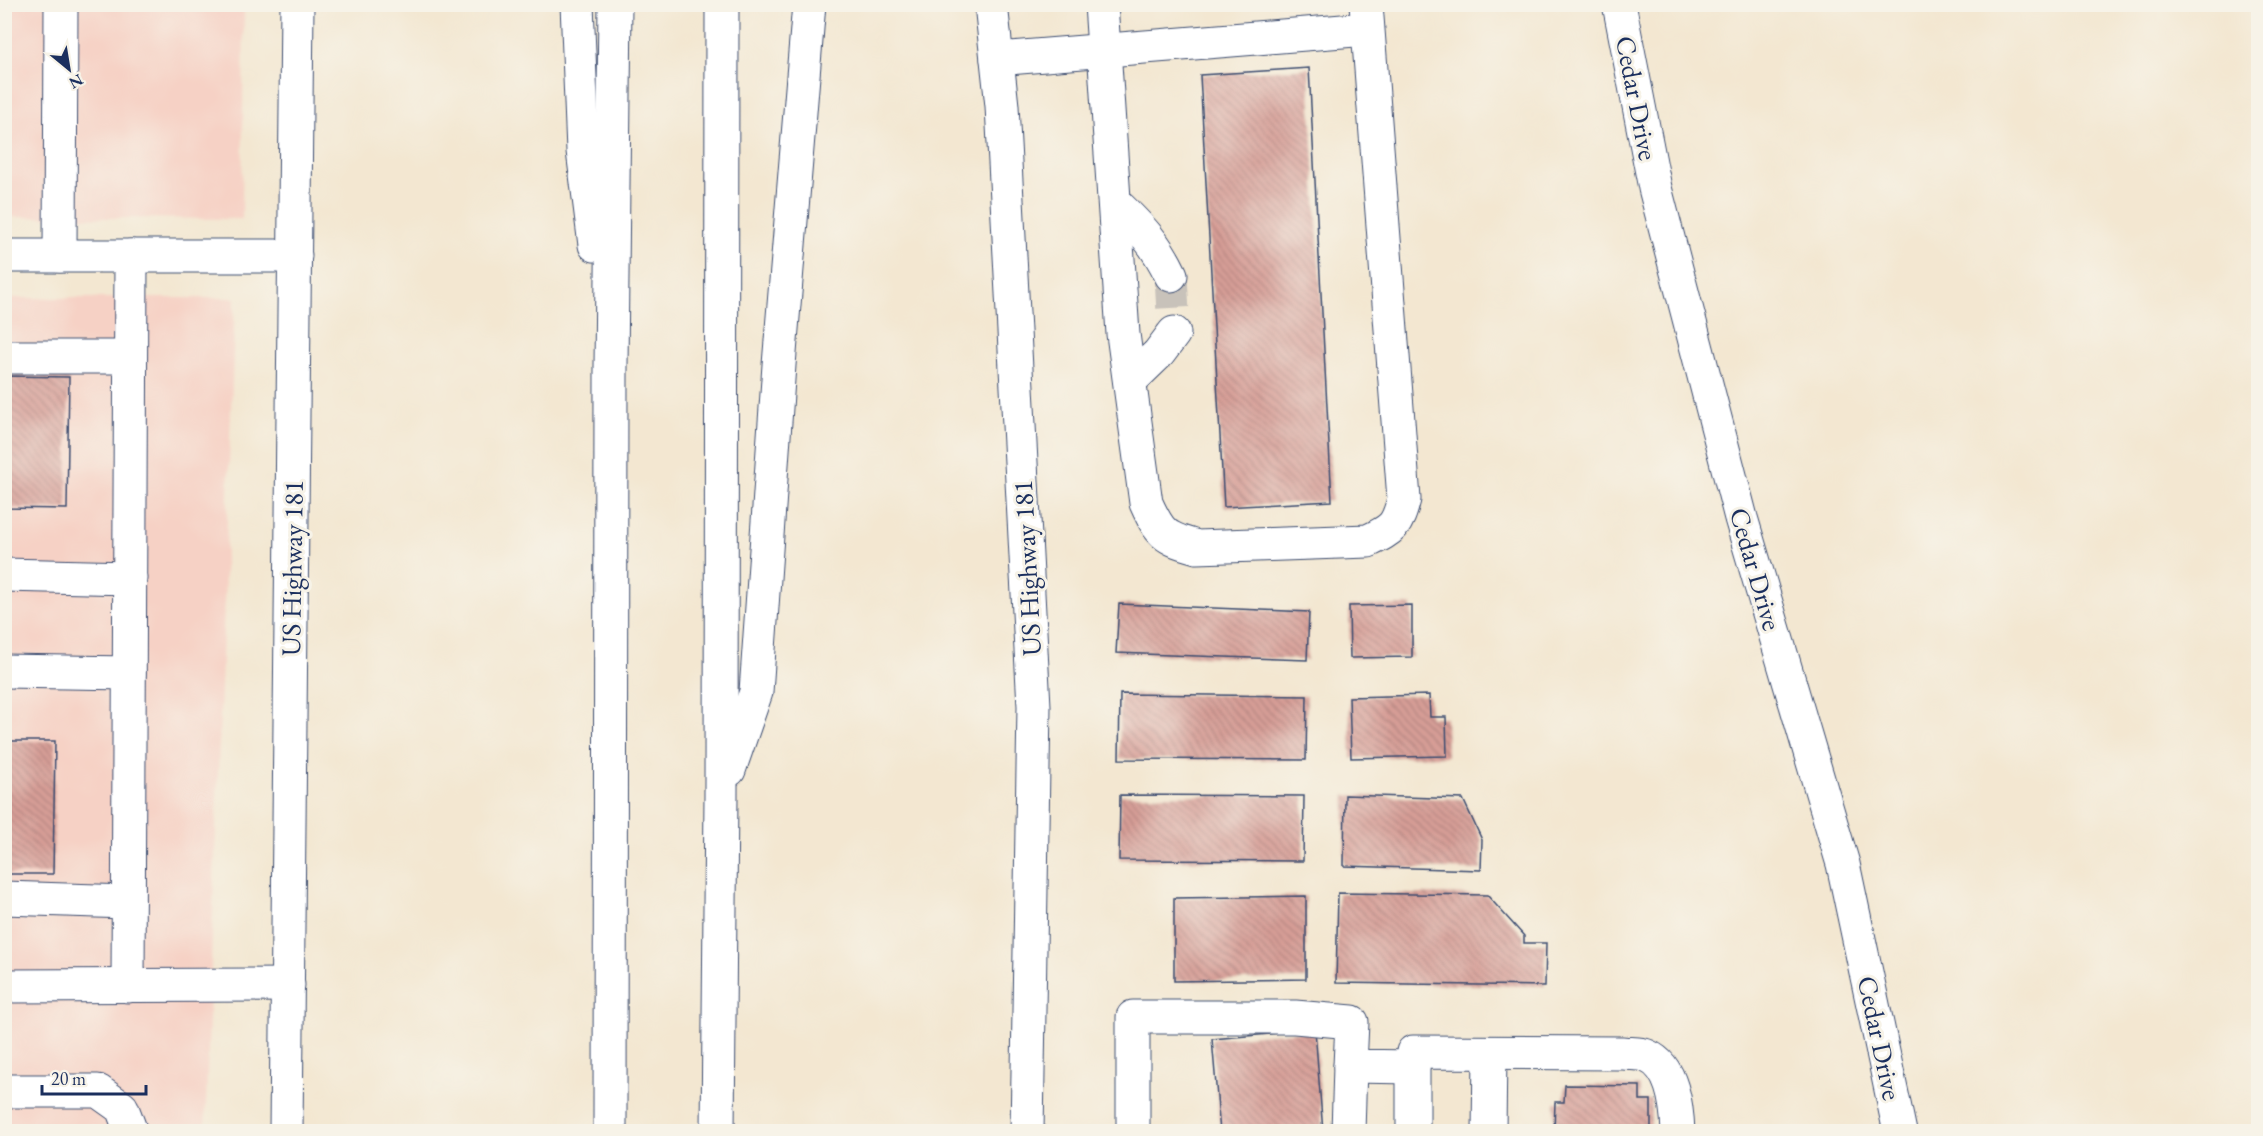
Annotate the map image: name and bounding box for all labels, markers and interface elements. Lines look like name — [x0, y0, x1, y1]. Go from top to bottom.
street label: Cedar Drive — [1608, 33, 1666, 163]
north arrow — [39, 39, 99, 99]
text: N — [65, 69, 87, 94]
street label: US Highway 181 — [1005, 479, 1049, 657]
street label: US Highway 181 — [273, 480, 311, 656]
street label: Cedar Drive — [1722, 504, 1790, 634]
street label: Cedar Drive — [1850, 973, 1910, 1103]
scale bar — [42, 1058, 146, 1096]
text: 20 m — [51, 1067, 86, 1090]

